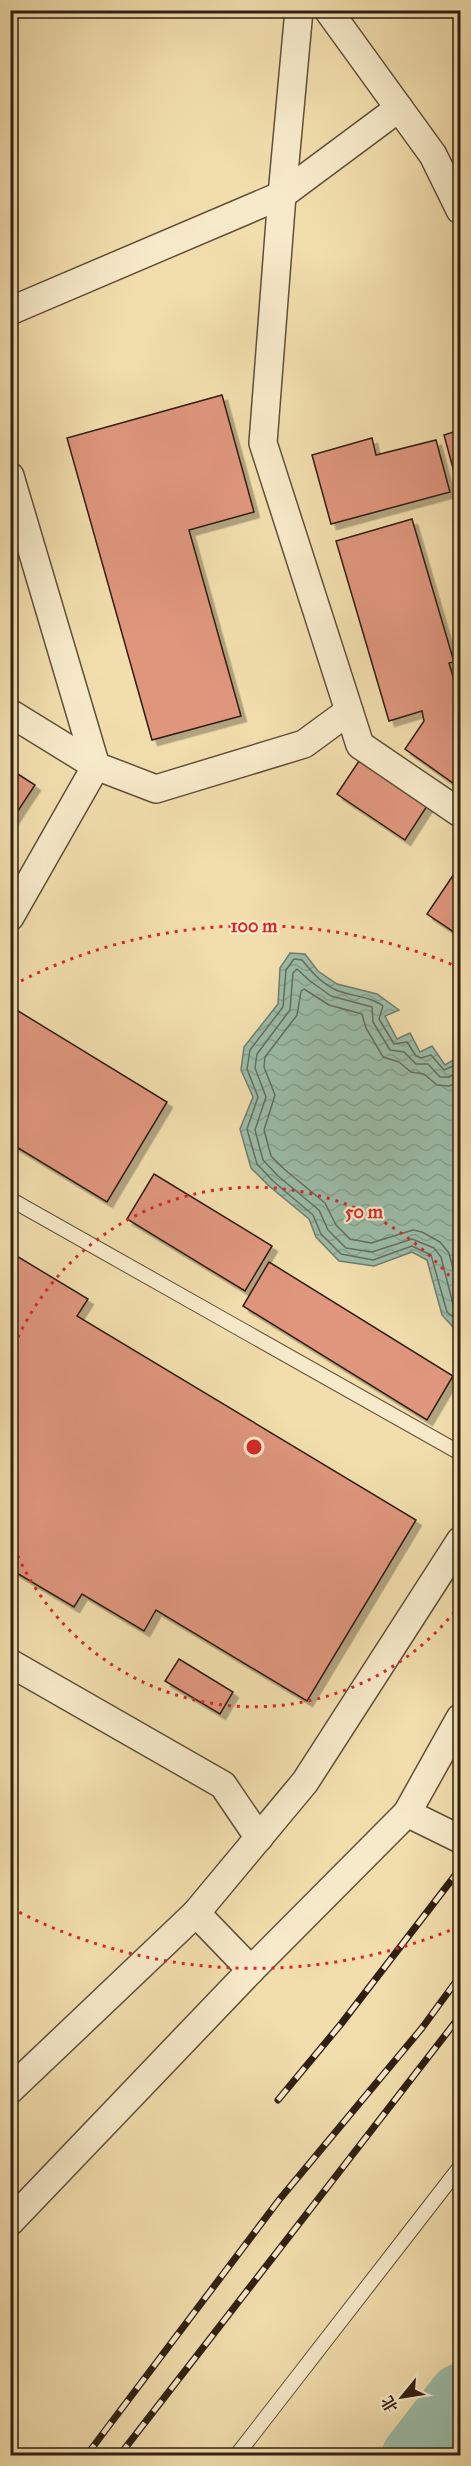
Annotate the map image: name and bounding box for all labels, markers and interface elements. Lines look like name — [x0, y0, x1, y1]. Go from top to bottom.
text: 100 m — [231, 915, 278, 937]
text: 50 m — [345, 1201, 384, 1223]
centre of rings — [244, 1437, 264, 1457]
north arrow — [372, 2367, 432, 2427]
text: 北 — [377, 2393, 402, 2416]

